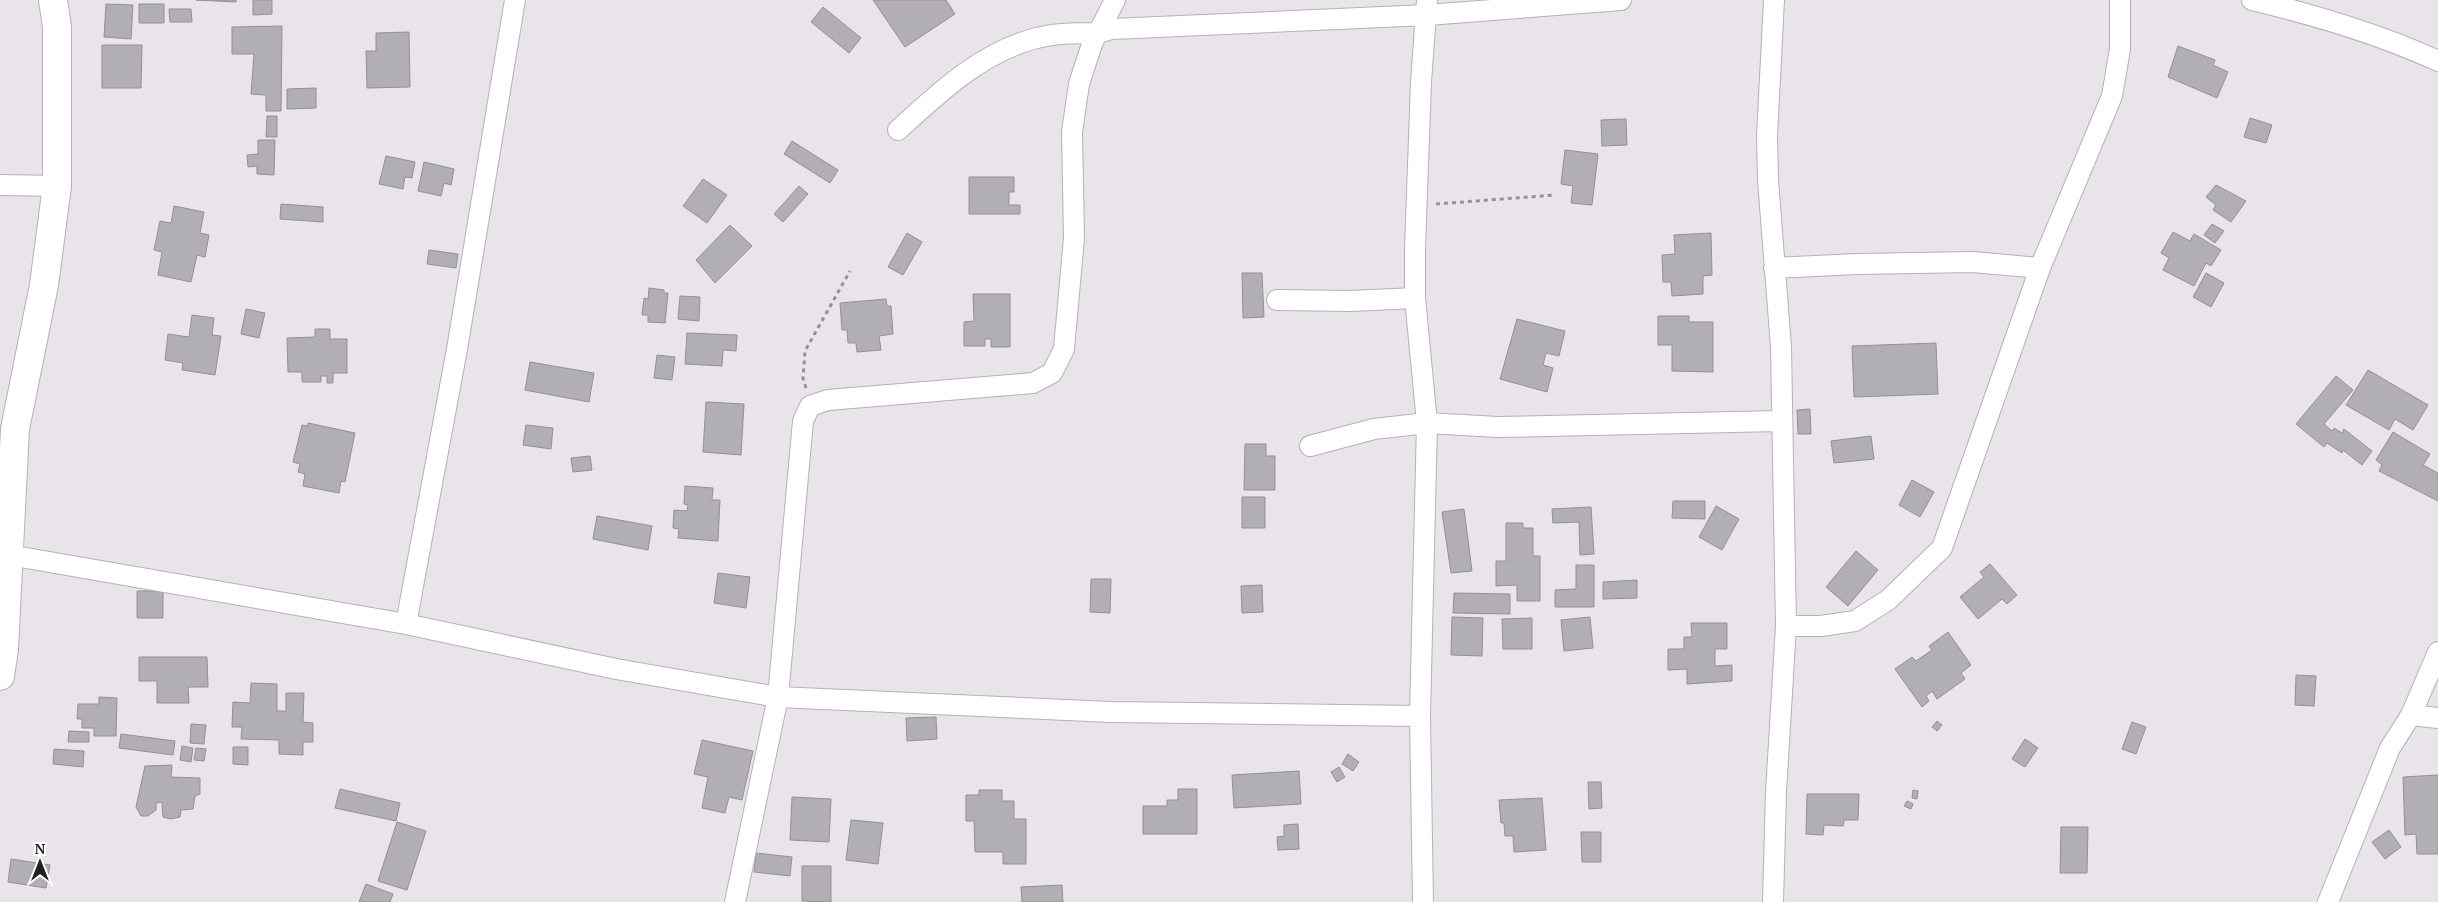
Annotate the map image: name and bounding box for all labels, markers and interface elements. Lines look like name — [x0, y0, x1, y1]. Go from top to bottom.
north arrow — [15, 837, 65, 887]
text: N — [35, 839, 46, 858]

